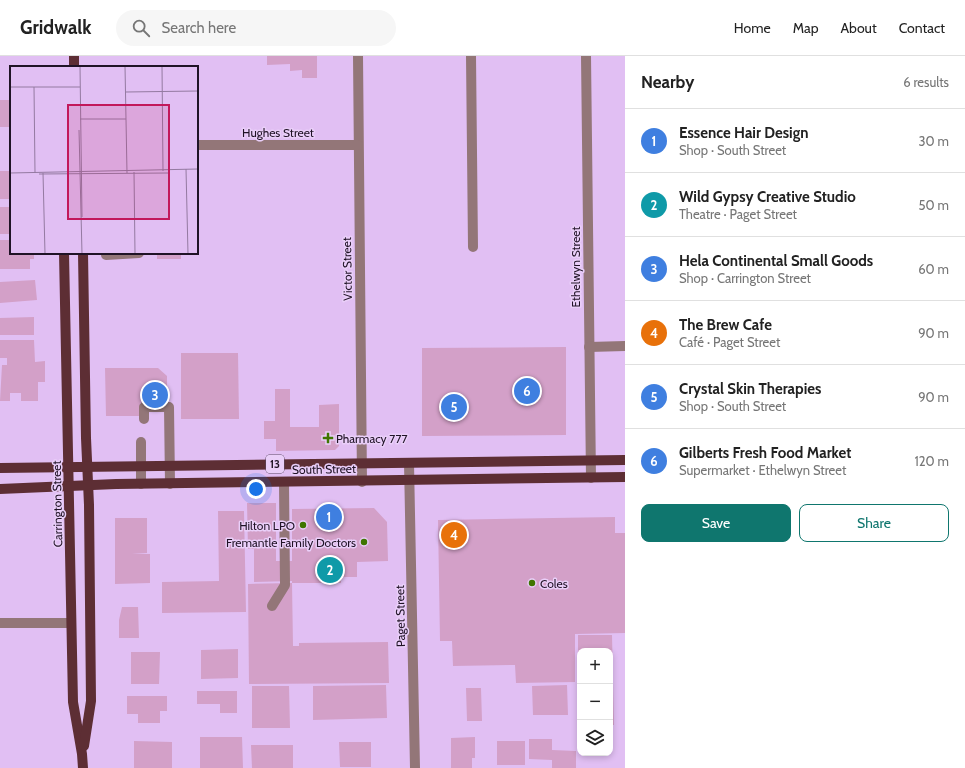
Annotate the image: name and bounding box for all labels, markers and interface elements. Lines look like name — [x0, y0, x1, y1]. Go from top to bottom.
search box — [116, 10, 396, 46]
text: Gridwalk — [20, 16, 92, 39]
icon: search — [130, 17, 152, 39]
text: Search here — [162, 19, 236, 37]
text: Home — [734, 19, 771, 37]
text: Map — [793, 19, 818, 37]
text: About — [840, 19, 877, 37]
text: Contact — [899, 19, 945, 37]
inset map — [10, 66, 198, 254]
text: Nearby — [641, 72, 694, 92]
text: 6 results — [903, 74, 949, 90]
text: Essence Hair Design — [679, 124, 808, 142]
street label: Hughes Street — [242, 125, 314, 140]
text: 1 — [652, 133, 656, 149]
text: 30 m — [919, 133, 949, 149]
text: Shop · South Street — [679, 142, 786, 158]
text: Wild Gypsy Creative Studio — [679, 188, 856, 206]
text: 2 — [651, 197, 657, 213]
text: 50 m — [919, 197, 949, 213]
text: Theatre · Paget Street — [679, 206, 797, 222]
street label: Ethelwyn Street — [568, 227, 583, 307]
street label: Victor Street — [339, 237, 355, 301]
text: Hela Continental Small Goods — [679, 252, 873, 270]
text: 3 — [650, 261, 658, 277]
text: 60 m — [918, 261, 949, 277]
text: Shop · Carrington Street — [679, 270, 811, 286]
text: The Brew Cafe — [679, 316, 772, 334]
text: 4 — [650, 325, 658, 341]
text: 90 m — [918, 325, 949, 341]
text: Café · Paget Street — [679, 334, 780, 350]
pin: 6 — [514, 376, 540, 406]
pin: 3 — [142, 380, 168, 410]
text: Crystal Skin Therapies — [679, 380, 821, 398]
text: 5 — [651, 389, 657, 405]
text: 90 m — [918, 389, 949, 405]
pin: 5 — [441, 392, 467, 422]
text: Shop · South Street — [679, 398, 786, 414]
place label: Pharmacy 777 — [336, 431, 407, 446]
marker: Pharmacy 777 — [323, 433, 333, 443]
text: Gilberts Fresh Food Market — [679, 444, 851, 462]
text: 6 — [650, 453, 658, 469]
text: 120 m — [915, 453, 949, 469]
road number: 13 — [266, 455, 284, 473]
street label: Carrington Street — [49, 460, 65, 548]
street label: South Street — [292, 461, 356, 477]
text: Supermarket · Ethelwyn Street — [679, 462, 846, 478]
your location — [246, 479, 266, 499]
pin: 1 — [316, 502, 342, 532]
button: Save — [641, 504, 791, 542]
button: Share — [799, 504, 949, 542]
place label: Hilton LPO — [239, 518, 295, 533]
marker: Hilton LPO — [298, 520, 308, 530]
pin: 4 — [441, 520, 467, 550]
place label: Fremantle Family Doctors — [226, 535, 356, 550]
marker: Fremantle Family Doctors — [359, 537, 369, 547]
pin: 2 — [317, 555, 343, 585]
place label: Coles — [540, 576, 568, 591]
marker: Coles — [527, 578, 537, 588]
street label: Paget Street — [392, 585, 408, 647]
map controls — [577, 648, 613, 756]
button: + — [577, 648, 613, 684]
button: − — [577, 684, 613, 720]
button: layers — [577, 720, 613, 756]

